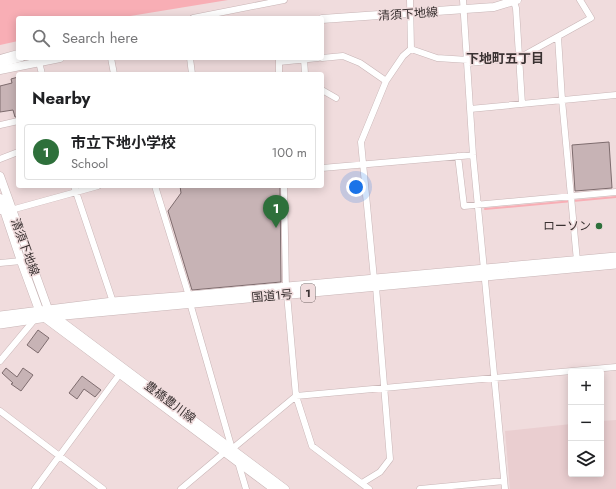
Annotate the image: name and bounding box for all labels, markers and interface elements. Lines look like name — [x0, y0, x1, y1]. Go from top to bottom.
street label: 清須下地線 — [377, 3, 439, 25]
search box — [16, 16, 324, 60]
icon: search — [30, 27, 52, 49]
text: Search here — [62, 27, 138, 49]
district label: 下地町五丁目 — [466, 49, 544, 68]
text: Nearby — [32, 86, 90, 110]
text: 市立下地小学校 — [71, 132, 176, 154]
text: 1 — [43, 143, 49, 162]
text: 100 m — [272, 143, 307, 162]
text: School — [71, 154, 108, 173]
your location — [346, 177, 366, 197]
pin: 1 — [263, 195, 289, 228]
street label: 清須下地線 — [6, 216, 44, 278]
place label: ローソン — [543, 217, 591, 235]
marker: ローソン — [594, 221, 604, 231]
road number: 1 — [301, 284, 315, 302]
street label: 国道1号 — [251, 285, 293, 307]
map controls — [568, 369, 604, 477]
button: + — [568, 369, 604, 405]
street label: 豊橋豊川線 — [141, 377, 199, 427]
button: − — [568, 405, 604, 441]
button: layers — [568, 441, 604, 477]

